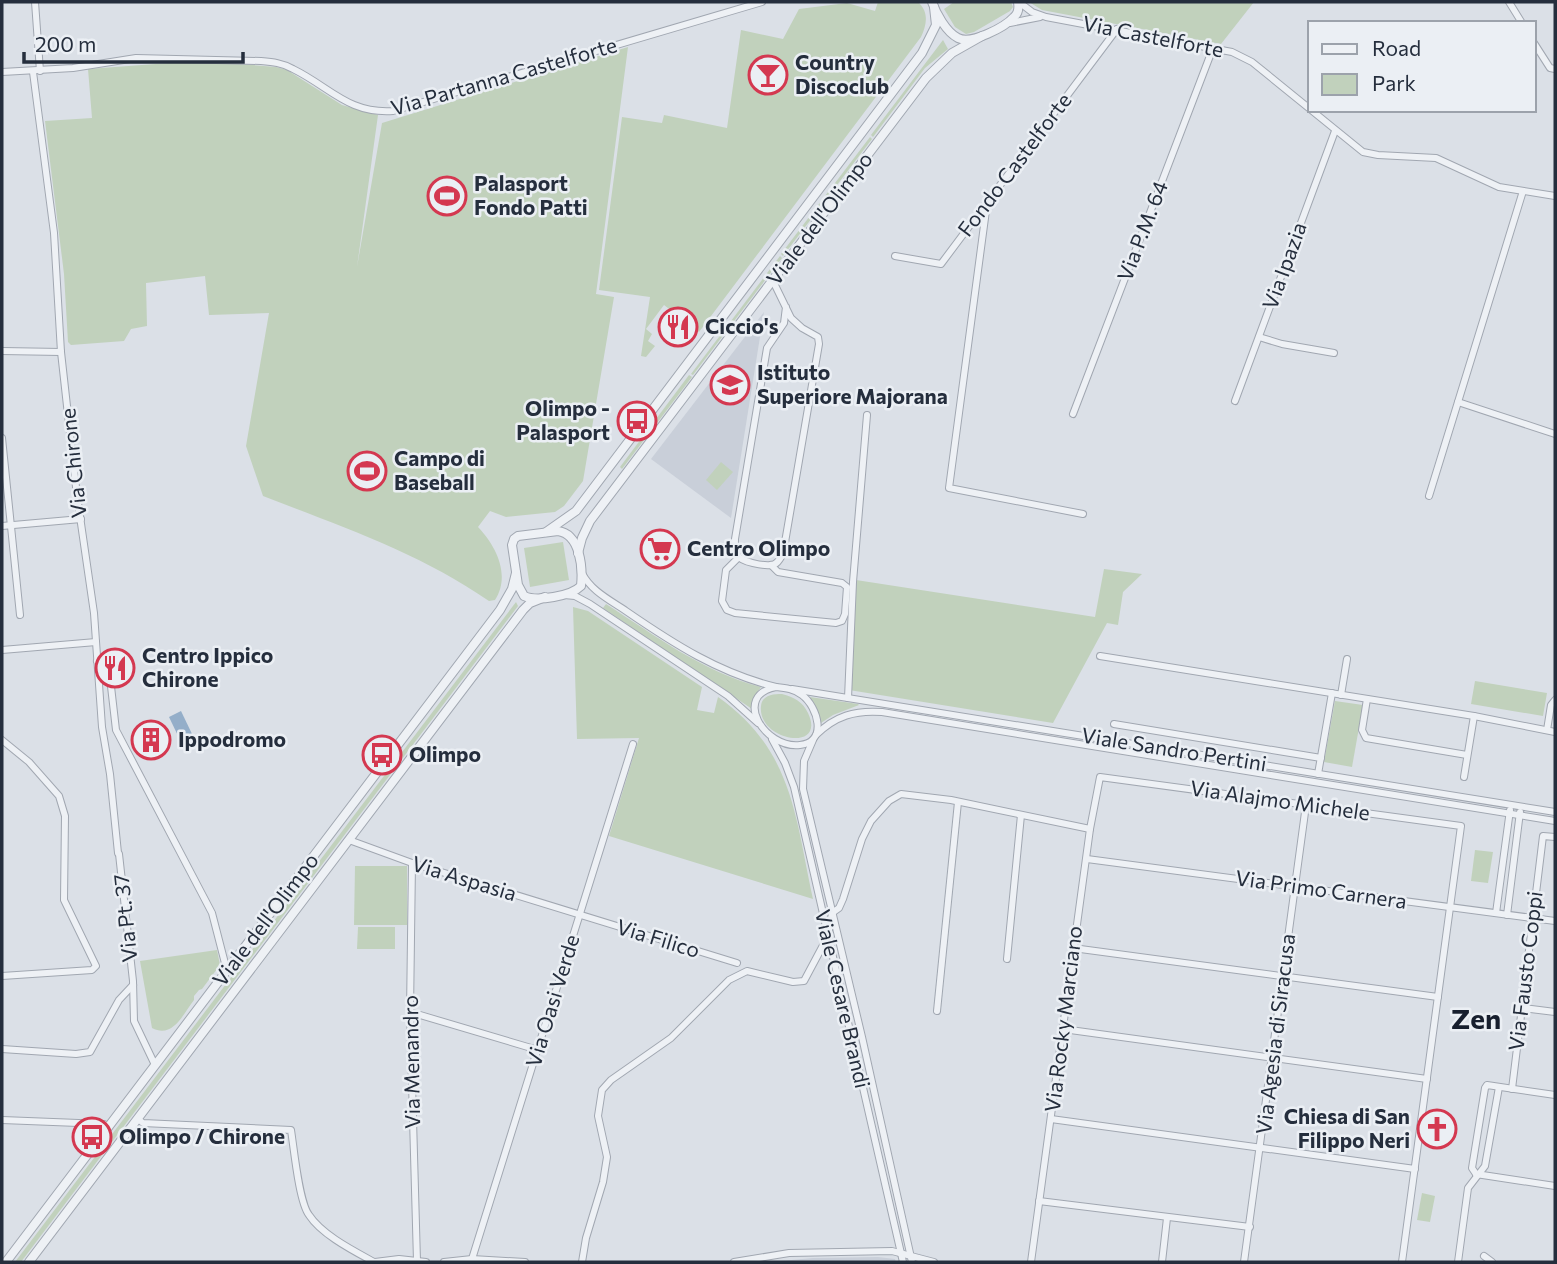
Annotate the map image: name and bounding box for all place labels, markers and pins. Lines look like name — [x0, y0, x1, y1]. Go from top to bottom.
place label: Country Discoclub — [795, 49, 889, 98]
bar icon: Country Discoclub — [747, 54, 789, 96]
place label: Palasport Fondo Patti — [474, 170, 588, 219]
sports icon: Palasport Fondo Patti — [426, 175, 468, 217]
restaurant icon: Ciccio's — [657, 306, 699, 348]
place label: Ciccio's — [705, 313, 779, 338]
place label: Istituto Superiore Majorana — [757, 359, 948, 408]
school or university icon: Istituto Superiore Majorana — [709, 364, 751, 406]
place label: Olimpo - Palasport — [516, 395, 610, 444]
bus stop icon: Olimpo - Palasport — [616, 400, 658, 442]
place label: Campo di Baseball — [394, 445, 485, 494]
sports icon: Campo di Baseball — [346, 450, 388, 492]
supermarket icon: Centro Olimpo — [639, 528, 681, 570]
place label: Centro Olimpo — [687, 535, 830, 560]
place label: Centro Ippico Chirone — [142, 642, 273, 691]
restaurant icon: Centro Ippico Chirone — [94, 647, 136, 689]
building icon: Ippodromo — [130, 719, 172, 761]
place label: Ippodromo — [178, 726, 286, 751]
bus stop icon: Olimpo — [361, 734, 403, 776]
place label: Olimpo — [409, 741, 481, 766]
place label: Chiesa di San Filippo Neri — [1284, 1103, 1410, 1152]
church icon: Chiesa di San Filippo Neri — [1416, 1108, 1458, 1150]
bus stop icon: Olimpo / Chirone — [71, 1116, 113, 1158]
place label: Olimpo / Chirone — [119, 1123, 285, 1148]

